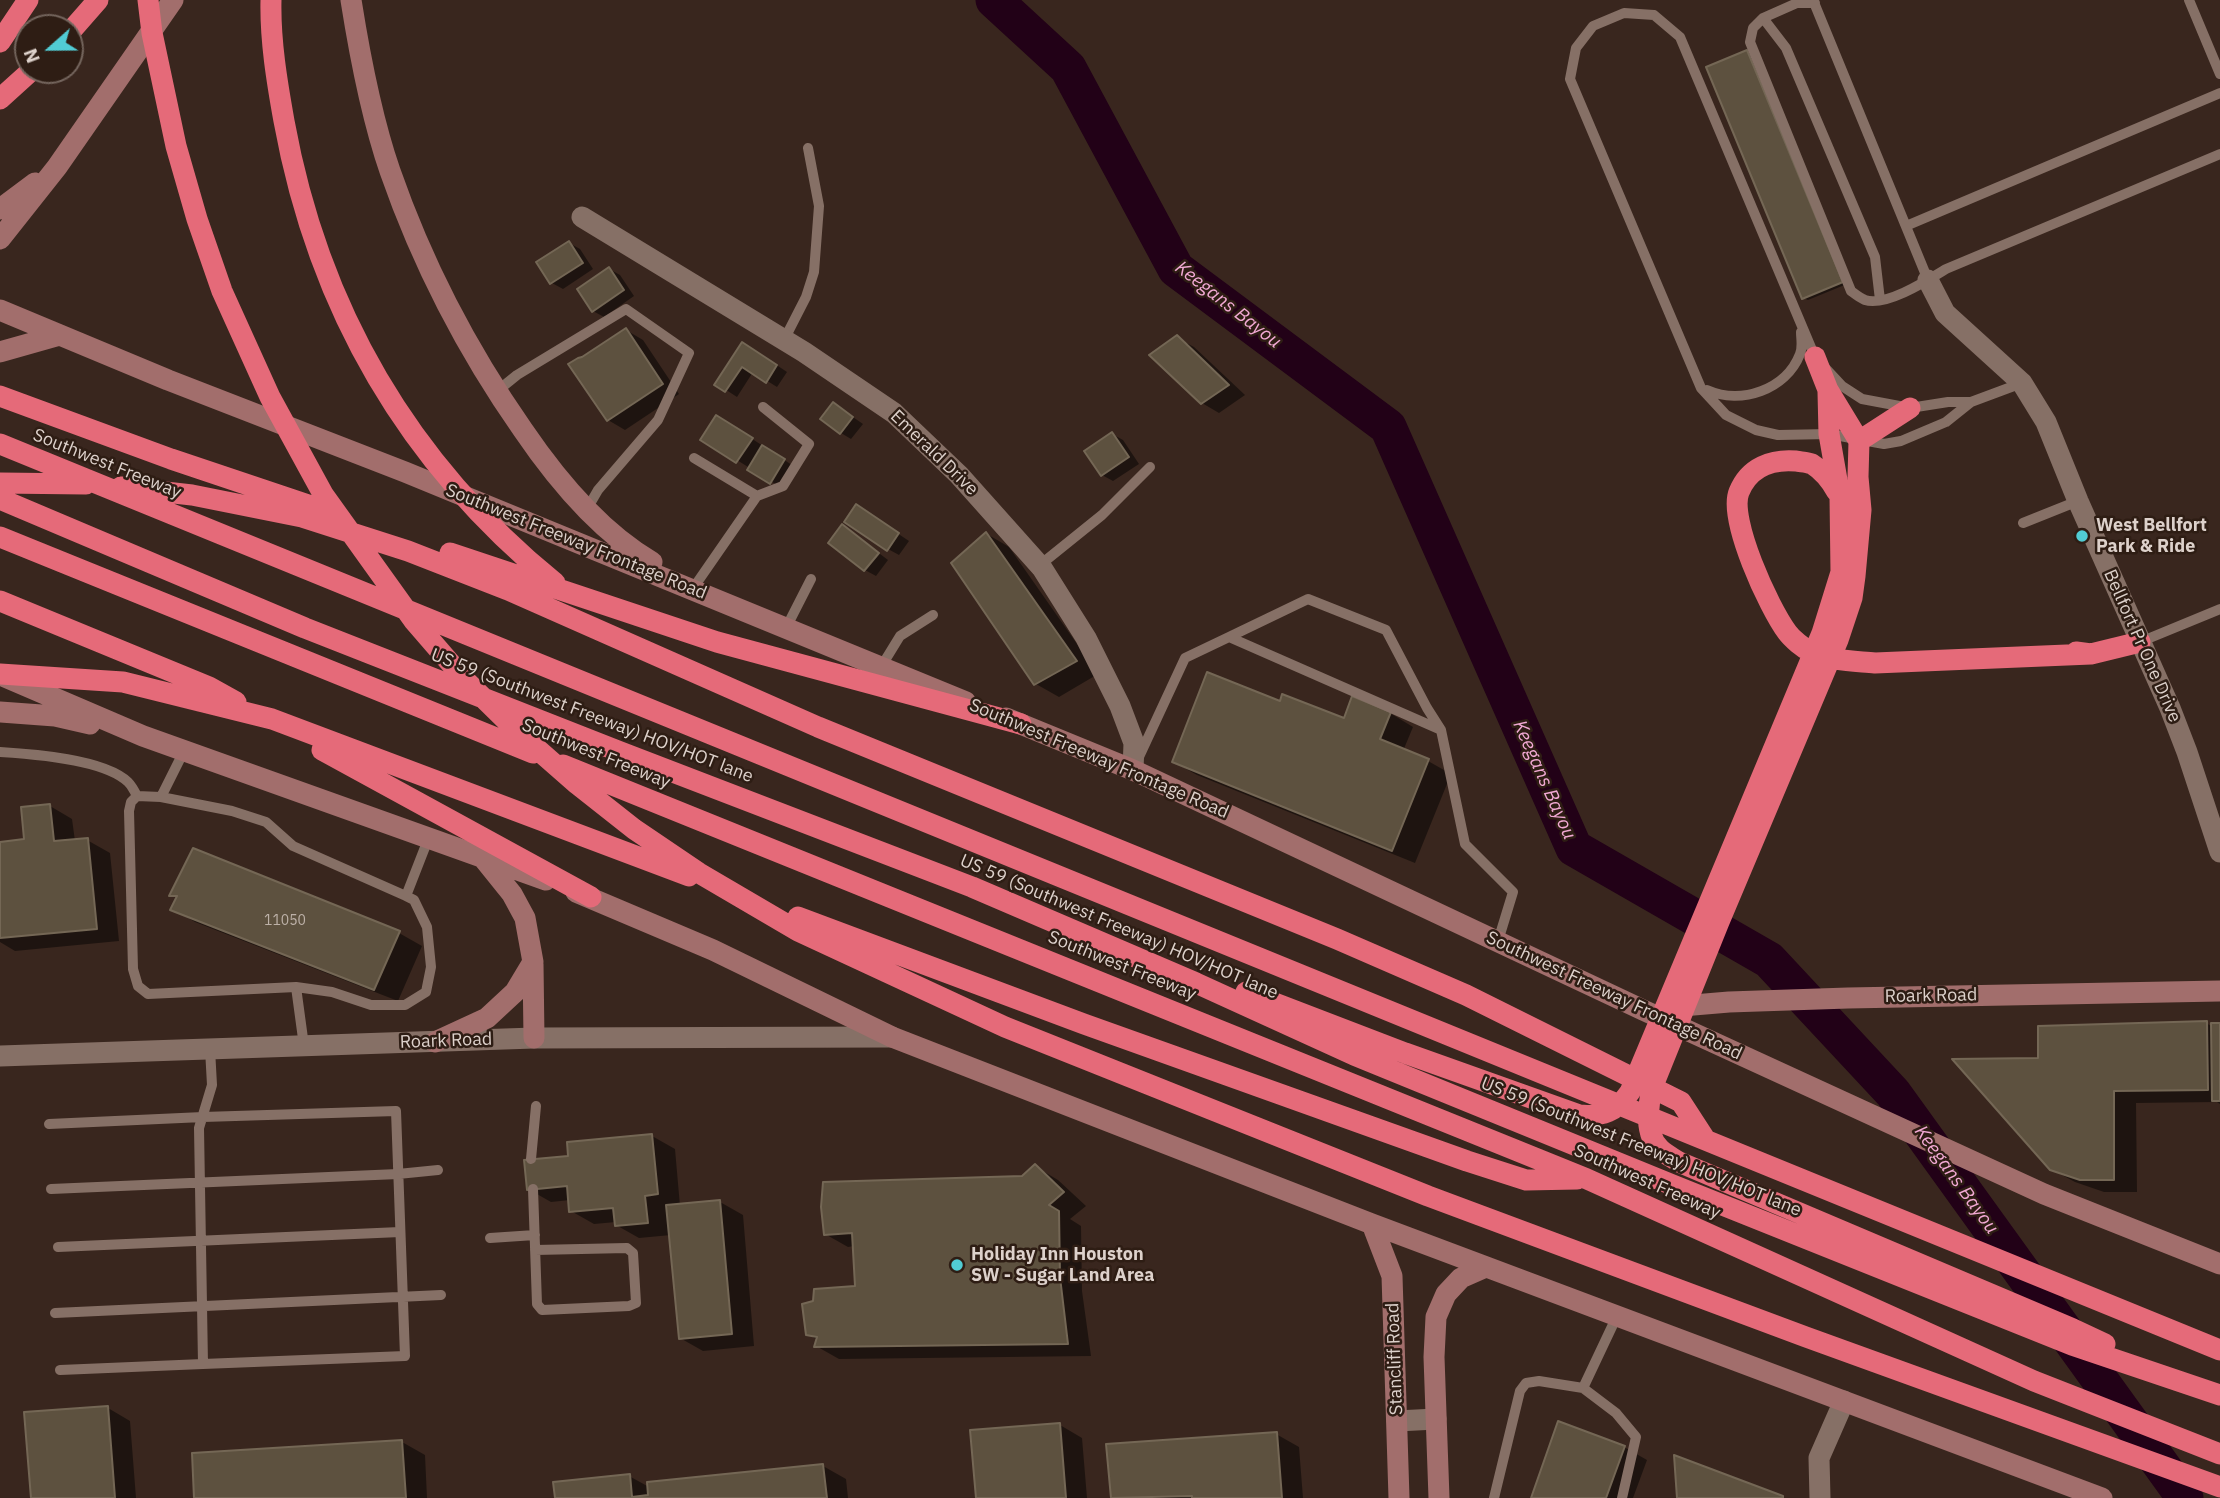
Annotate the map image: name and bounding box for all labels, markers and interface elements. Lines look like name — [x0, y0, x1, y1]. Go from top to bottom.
north arrow — [14, 14, 84, 84]
text: N — [18, 45, 45, 67]
water label: Keegans Bayou — [1170, 257, 1286, 353]
street label: Emerald Drive — [886, 406, 982, 500]
street label: Southwest Freeway — [30, 424, 184, 504]
street label: Southwest Freeway Frontage Road — [442, 480, 710, 604]
place label: West Bellfort Park & Ride — [2096, 515, 2207, 558]
marker: West Bellfort Park & Ride — [2074, 528, 2090, 544]
street label: Bellfort Pr One Drive — [2099, 566, 2185, 726]
street label: US 59 (Southwest Freeway) HOV/HOT lane — [428, 644, 756, 788]
street label: Southwest Freeway Frontage Road — [966, 694, 1232, 824]
street label: Southwest Freeway — [519, 714, 673, 794]
water label: Keegans Bayou — [1508, 717, 1580, 843]
street label: US 59 (Southwest Freeway) HOV/HOT lane — [957, 850, 1281, 1004]
house number: 11050 — [264, 913, 306, 929]
street label: Southwest Freeway — [1045, 926, 1199, 1006]
street label: Southwest Freeway Frontage Road — [1483, 927, 1745, 1065]
street label: Roark Road — [1884, 984, 1978, 1008]
street label: Roark Road — [399, 1029, 493, 1053]
street label: US 59 (Southwest Freeway) HOV/HOT lane — [1478, 1073, 1804, 1221]
water label: Keegans Bayou — [1909, 1121, 2003, 1239]
street label: Southwest Freeway — [1570, 1140, 1724, 1224]
place label: Holiday Inn Houston SW - Sugar Land Area — [971, 1244, 1154, 1286]
marker: Holiday Inn Houston SW - Sugar Land Area — [949, 1257, 965, 1273]
street label: Stancliff Road — [1382, 1302, 1408, 1416]

